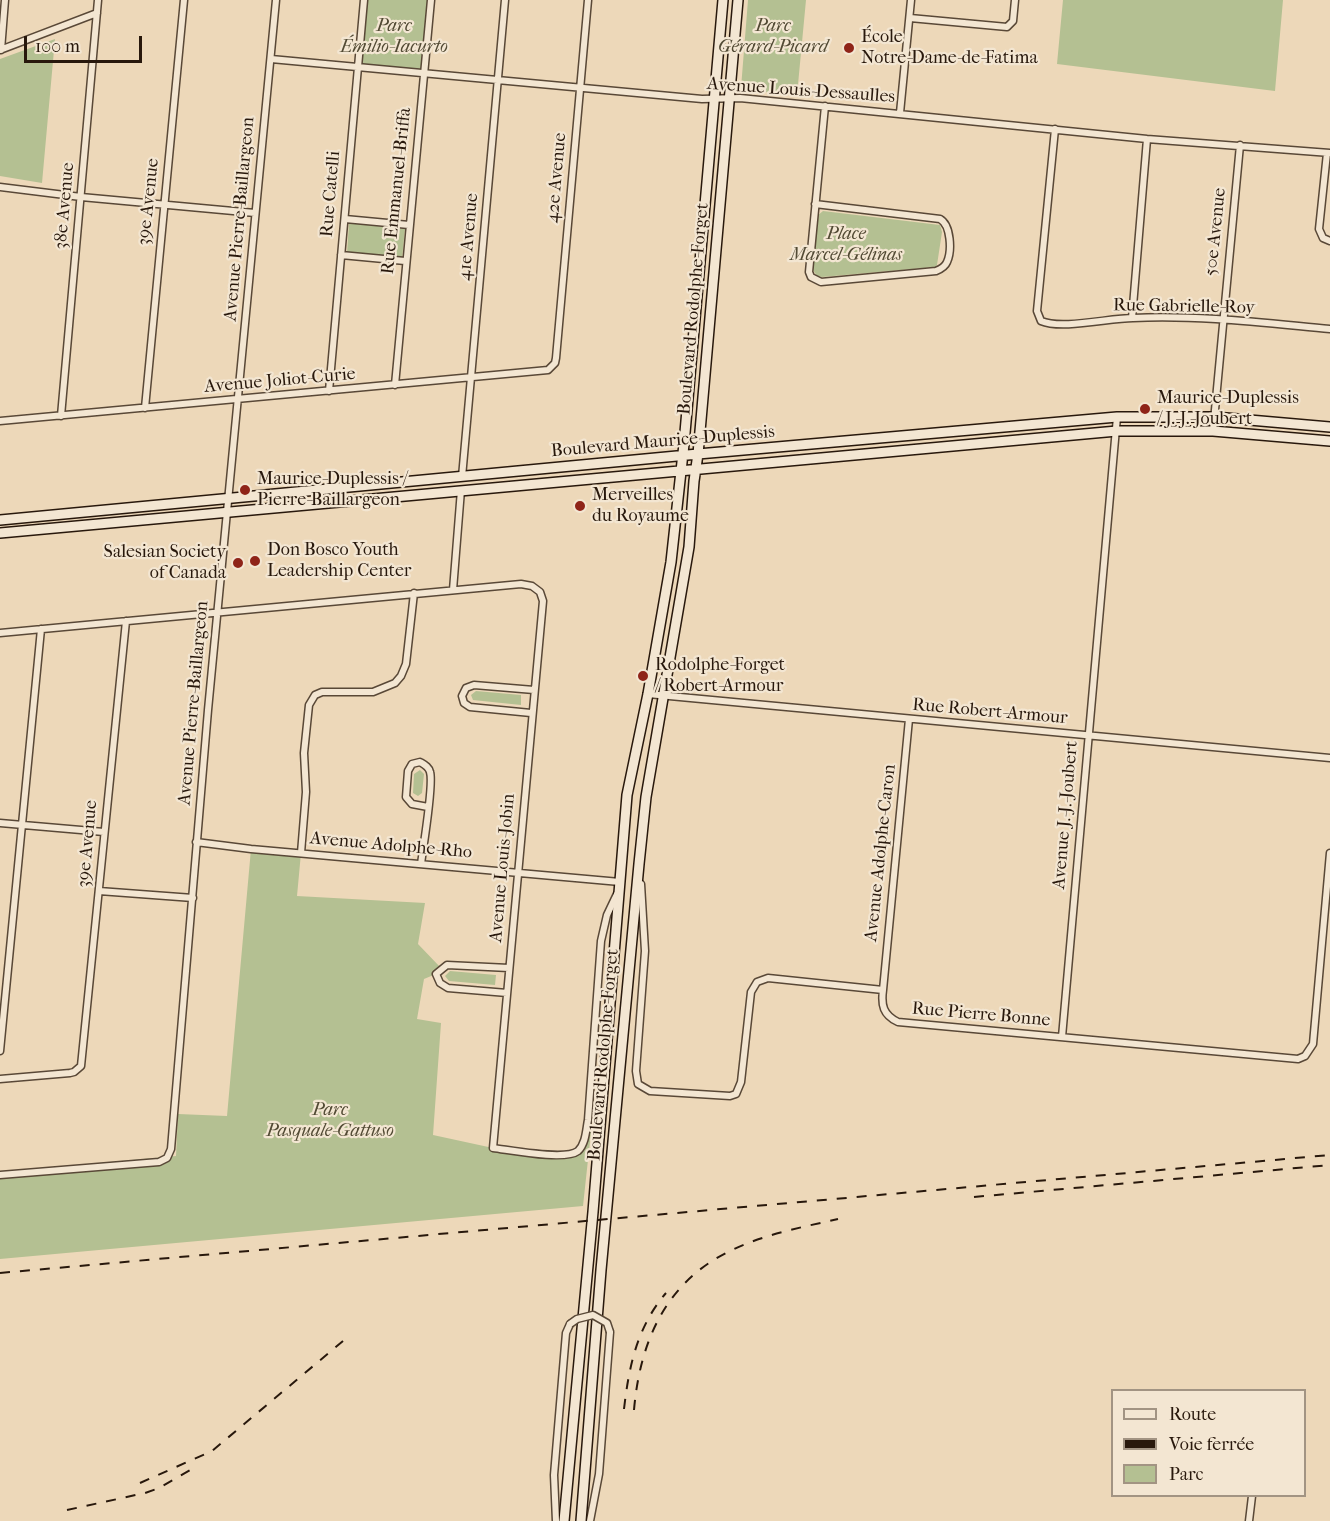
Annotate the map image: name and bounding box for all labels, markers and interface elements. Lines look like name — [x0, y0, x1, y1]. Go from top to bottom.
park label: Parc Émilio-Iacurto — [340, 16, 448, 58]
park label: Parc Gérard-Picard — [718, 16, 828, 58]
scale bar — [27, 24, 146, 62]
place label: École Notre-Dame-de-Fatima — [861, 27, 1038, 70]
text: 100 m — [35, 36, 80, 57]
marker: École Notre-Dame-de-Fatima — [842, 41, 856, 55]
street label: Avenue Louis-Dessaulles — [706, 74, 896, 108]
street label: Rue Emmanuel-Briffa — [378, 107, 416, 275]
street label: Avenue Pierre-Baillargeon — [220, 116, 260, 322]
street label: 42e Avenue — [542, 132, 572, 224]
street label: Rue Catelli — [316, 150, 346, 238]
street label: 39e Avenue — [134, 157, 164, 247]
street label: 38e Avenue — [50, 162, 80, 250]
street label: 50e Avenue — [1201, 187, 1231, 277]
street label: 41e Avenue — [454, 192, 484, 282]
street label: Boulevard Rodolphe-Forget — [674, 202, 714, 416]
park label: Place Marcel-Gélinas — [790, 224, 902, 266]
street label: Rue Gabrielle-Roy — [1113, 295, 1255, 319]
street label: Avenue Joliot-Curie — [204, 364, 356, 398]
place label: Maurice-Duplessis / J.-J.-Joubert — [1157, 388, 1299, 430]
marker: Maurice-Duplessis / J.-J.-Joubert — [1138, 402, 1152, 416]
street label: Boulevard Maurice-Duplessis — [550, 421, 776, 463]
place label: Maurice-Duplessis / Pierre-Baillargeon — [257, 469, 407, 512]
marker: Maurice-Duplessis / Pierre-Baillargeon — [238, 483, 252, 497]
place label: Merveilles du Royaume — [592, 485, 689, 528]
marker: Merveilles du Royaume — [573, 499, 587, 513]
place label: Don Bosco Youth Leadership Center — [267, 540, 411, 582]
place label: Salesian Society of Canada — [104, 542, 226, 584]
marker: Don Bosco Youth Leadership Center — [248, 554, 262, 568]
marker: Salesian Society of Canada — [231, 556, 245, 570]
street label: Avenue Pierre-Baillargeon — [174, 600, 214, 806]
place label: Rodolphe-Forget / Robert-Armour — [655, 655, 785, 698]
marker: Rodolphe-Forget / Robert-Armour — [636, 669, 650, 683]
street label: Rue Robert-Armour — [911, 694, 1069, 730]
street label: Avenue J.-J.-Joubert — [1049, 740, 1083, 890]
street label: Avenue Adolphe-Caron — [861, 763, 901, 943]
street label: Avenue Louis-Jobin — [486, 793, 520, 943]
street label: 39e Avenue — [73, 799, 103, 889]
street label: Avenue Adolphe-Rho — [309, 828, 473, 864]
street label: Boulevard Rodolphe-Forget — [584, 948, 624, 1162]
street label: Rue Pierre Bonne — [911, 998, 1051, 1032]
park label: Parc Pasquale-Gattuso — [266, 1100, 394, 1142]
legend — [1111, 1389, 1306, 1497]
text: Route — [1169, 1404, 1216, 1425]
text: Voie ferrée — [1169, 1434, 1254, 1455]
text: Parc — [1169, 1464, 1204, 1485]

